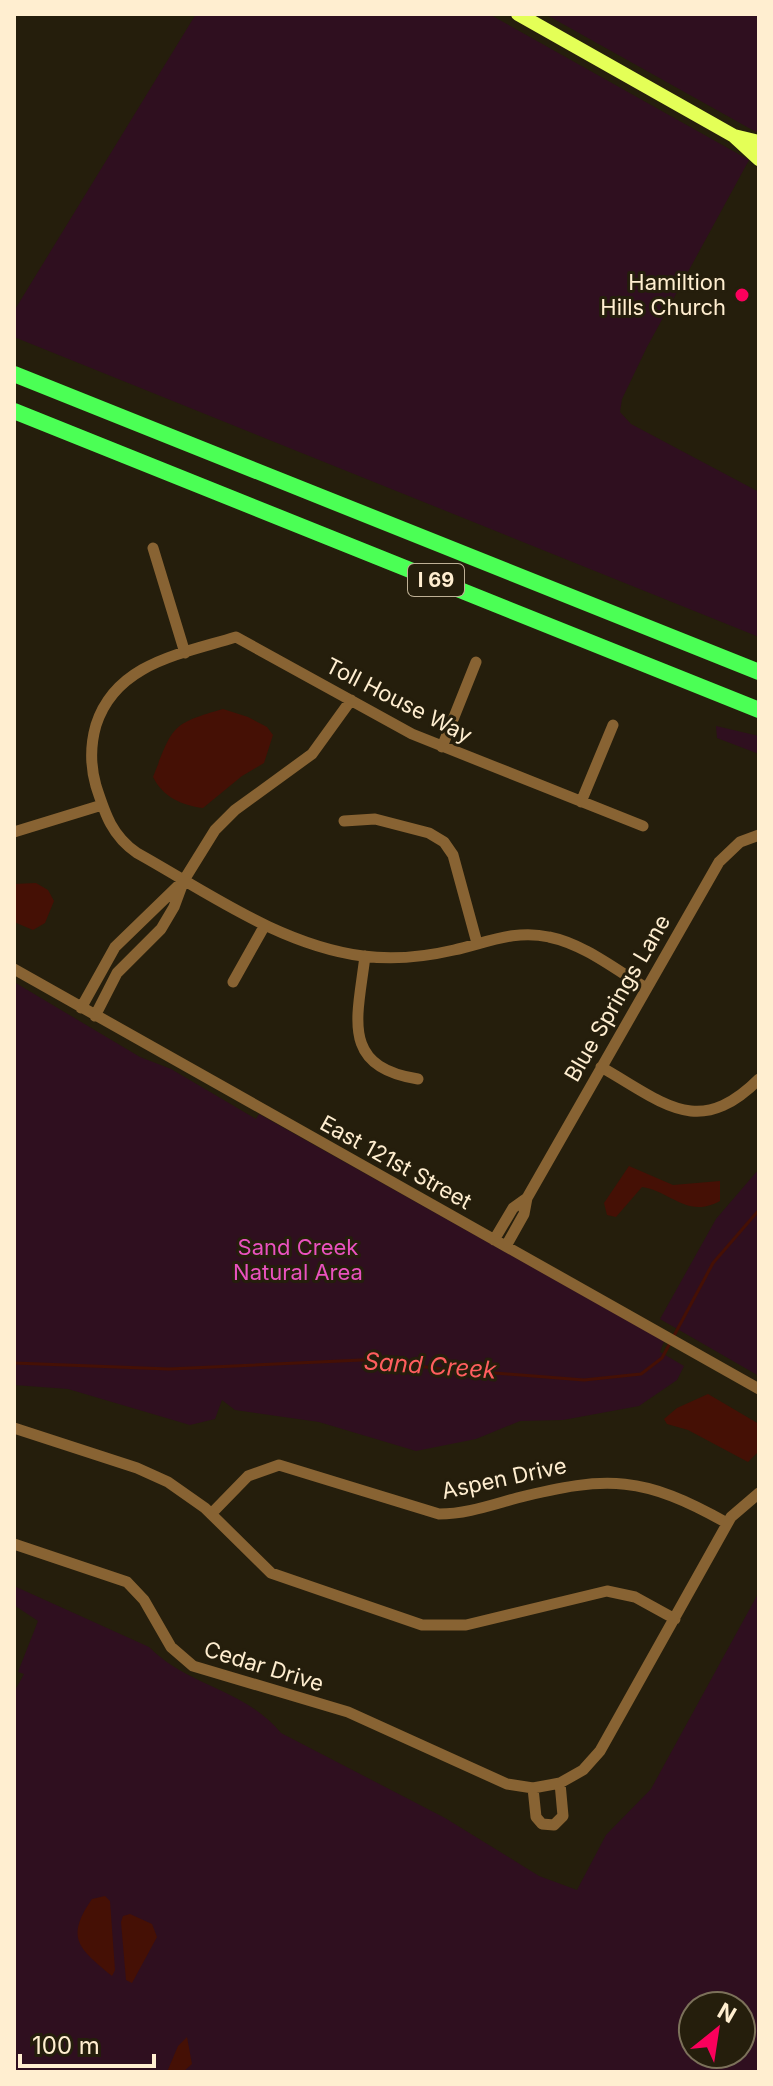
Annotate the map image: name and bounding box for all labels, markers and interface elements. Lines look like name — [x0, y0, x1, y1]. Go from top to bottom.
place label: Hamiltion Hills Church — [600, 269, 726, 320]
marker: Hamiltion Hills Church — [733, 286, 751, 304]
road number: I 69 — [408, 564, 464, 596]
street label: Toll House Way — [322, 652, 476, 748]
street label: Blue Springs Lane — [559, 910, 675, 1086]
street label: East 121st Street — [316, 1110, 476, 1214]
park label: Sand Creek Natural Area — [233, 1234, 363, 1285]
water label: Sand Creek — [363, 1346, 498, 1385]
street label: Aspen Drive — [439, 1452, 569, 1504]
street label: Cedar Drive — [201, 1635, 327, 1697]
north arrow — [677, 1990, 757, 2070]
text: N — [713, 1997, 741, 2028]
scale bar — [20, 2018, 154, 2068]
text: 100 m — [32, 2031, 100, 2060]

